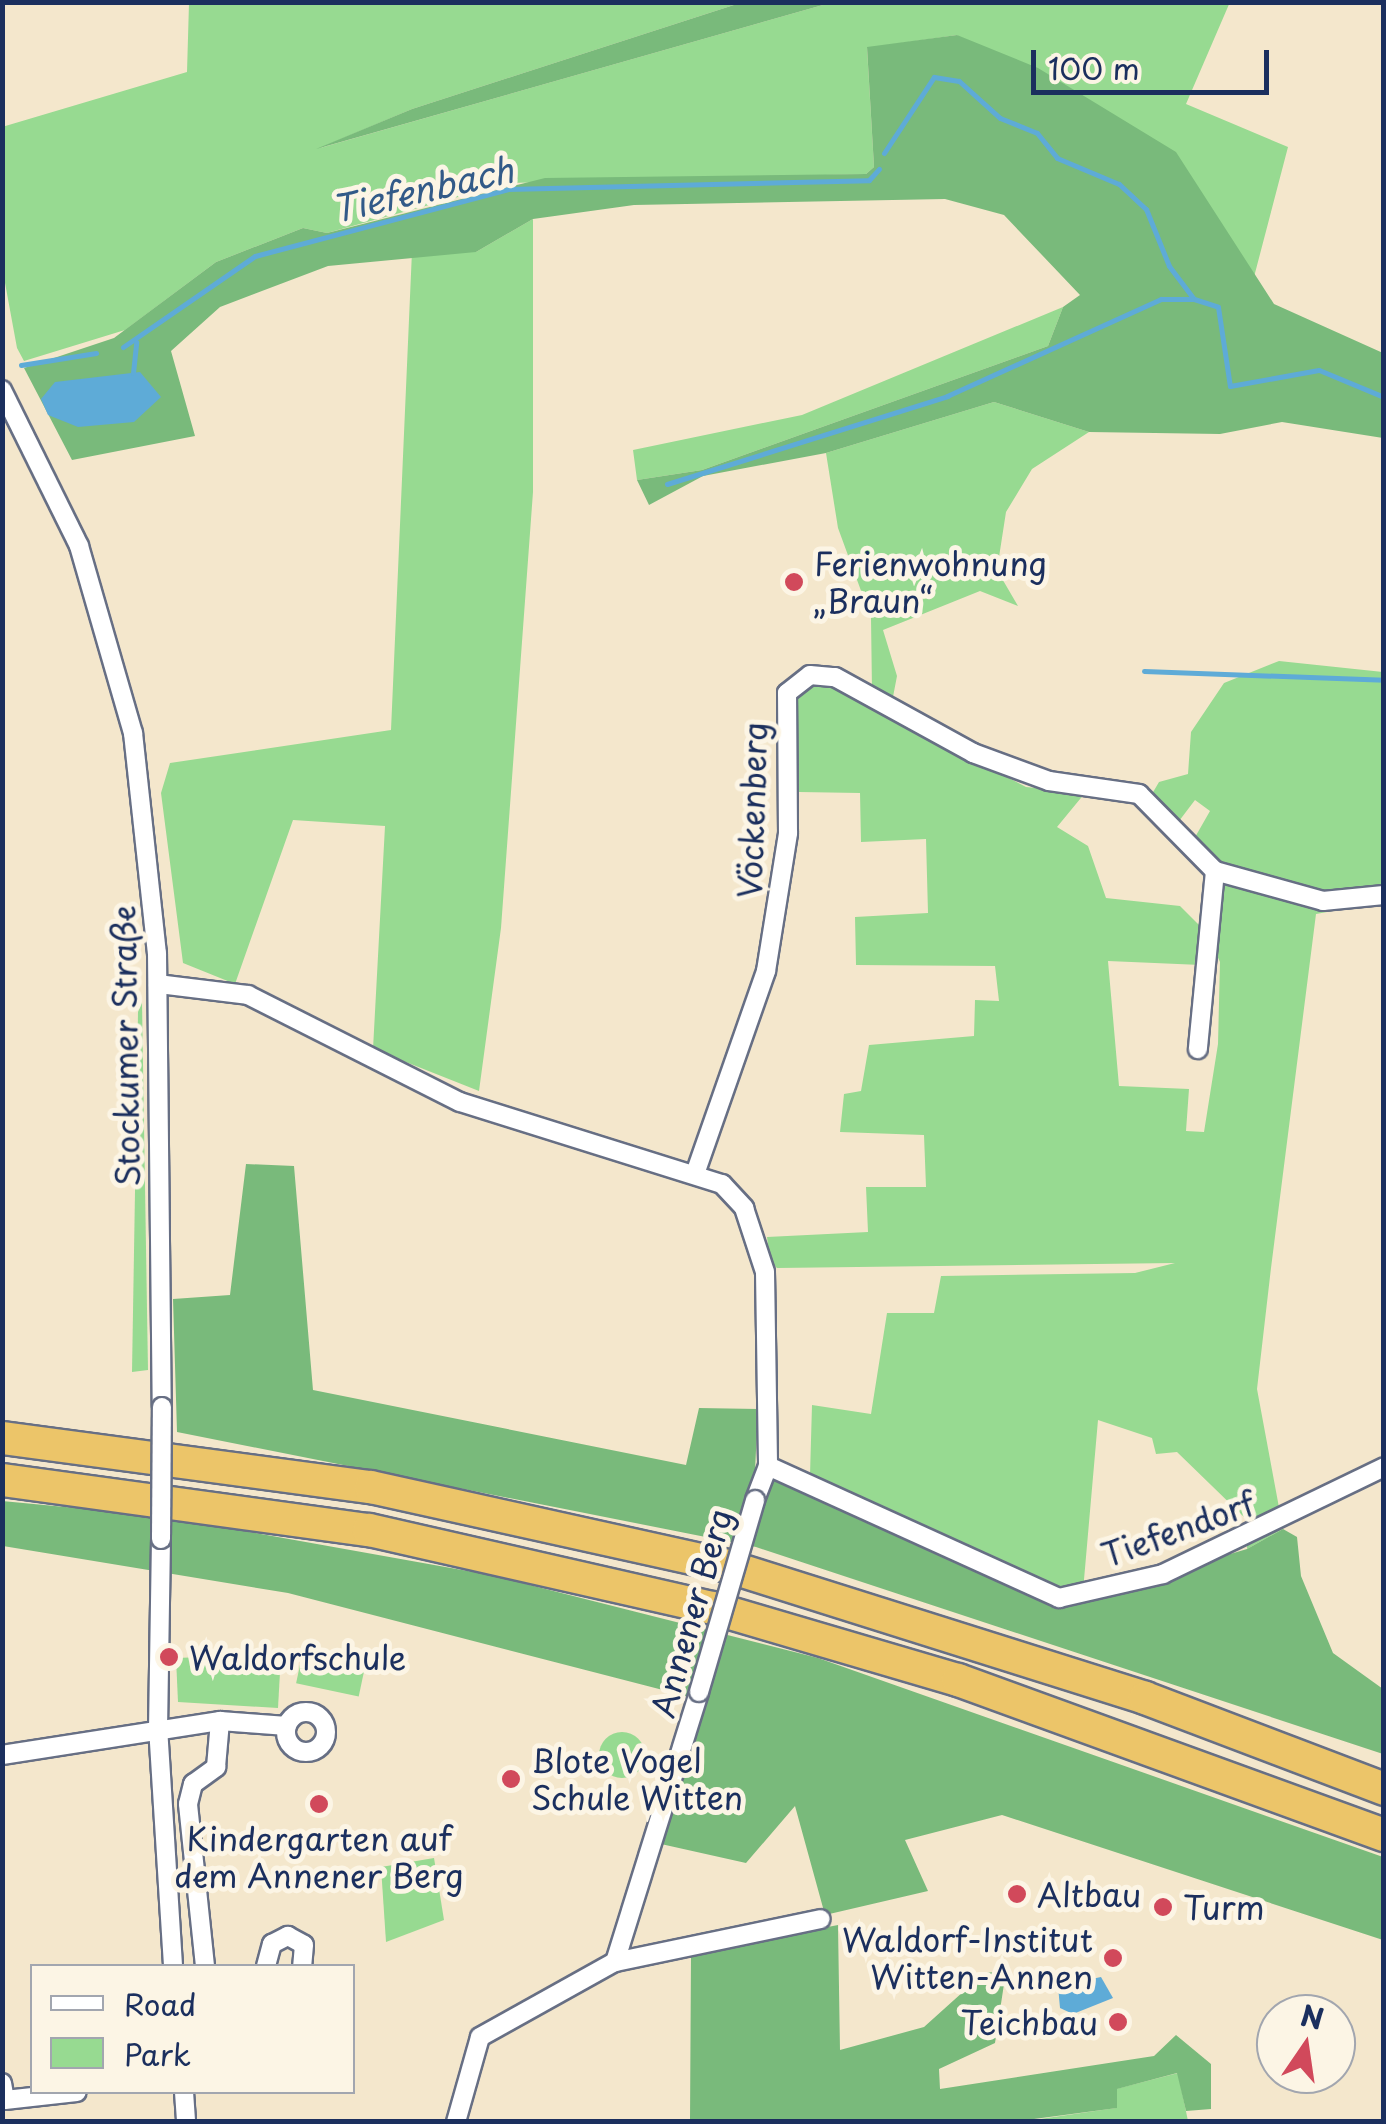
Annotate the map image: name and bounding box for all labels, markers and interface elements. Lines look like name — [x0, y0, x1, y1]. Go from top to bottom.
scale bar — [1036, 30, 1274, 92]
text: 100 m — [1048, 45, 1140, 90]
water label: Tiefenbach — [327, 148, 517, 230]
place label: Ferienwohnung „Braun“ — [814, 545, 1047, 620]
marker: Ferienwohnung „Braun“ — [783, 571, 805, 593]
street label: Vöckenberg — [730, 722, 774, 898]
street label: Stockumer Straße — [103, 904, 147, 1188]
street label: Tiefendorf — [1096, 1484, 1260, 1574]
street label: Annener Berg — [643, 1504, 739, 1722]
place label: Waldorfschule — [189, 1638, 406, 1676]
marker: Waldorfschule — [158, 1646, 180, 1668]
place label: Blote Vogel Schule Witten — [531, 1742, 745, 1817]
marker: Blote Vogel Schule Witten — [500, 1768, 522, 1790]
marker: Kindergarten auf dem Annener Berg — [308, 1793, 330, 1815]
place label: Kindergarten auf dem Annener Berg — [174, 1820, 464, 1895]
place label: Altbau — [1037, 1875, 1141, 1913]
marker: Altbau — [1006, 1883, 1028, 1905]
place label: Turm — [1183, 1888, 1265, 1926]
marker: Turm — [1152, 1896, 1174, 1918]
place label: Waldorf-Institut Witten-Annen — [842, 1921, 1093, 1996]
marker: Waldorf-Institut Witten-Annen — [1102, 1947, 1124, 1969]
legend — [30, 1964, 355, 2094]
text: Road — [124, 1981, 197, 2026]
text: N — [1297, 1993, 1328, 2040]
north arrow — [1256, 1994, 1356, 2094]
place label: Teichbau — [961, 2003, 1098, 2041]
marker: Teichbau — [1107, 2011, 1129, 2033]
text: Park — [124, 2031, 191, 2076]

